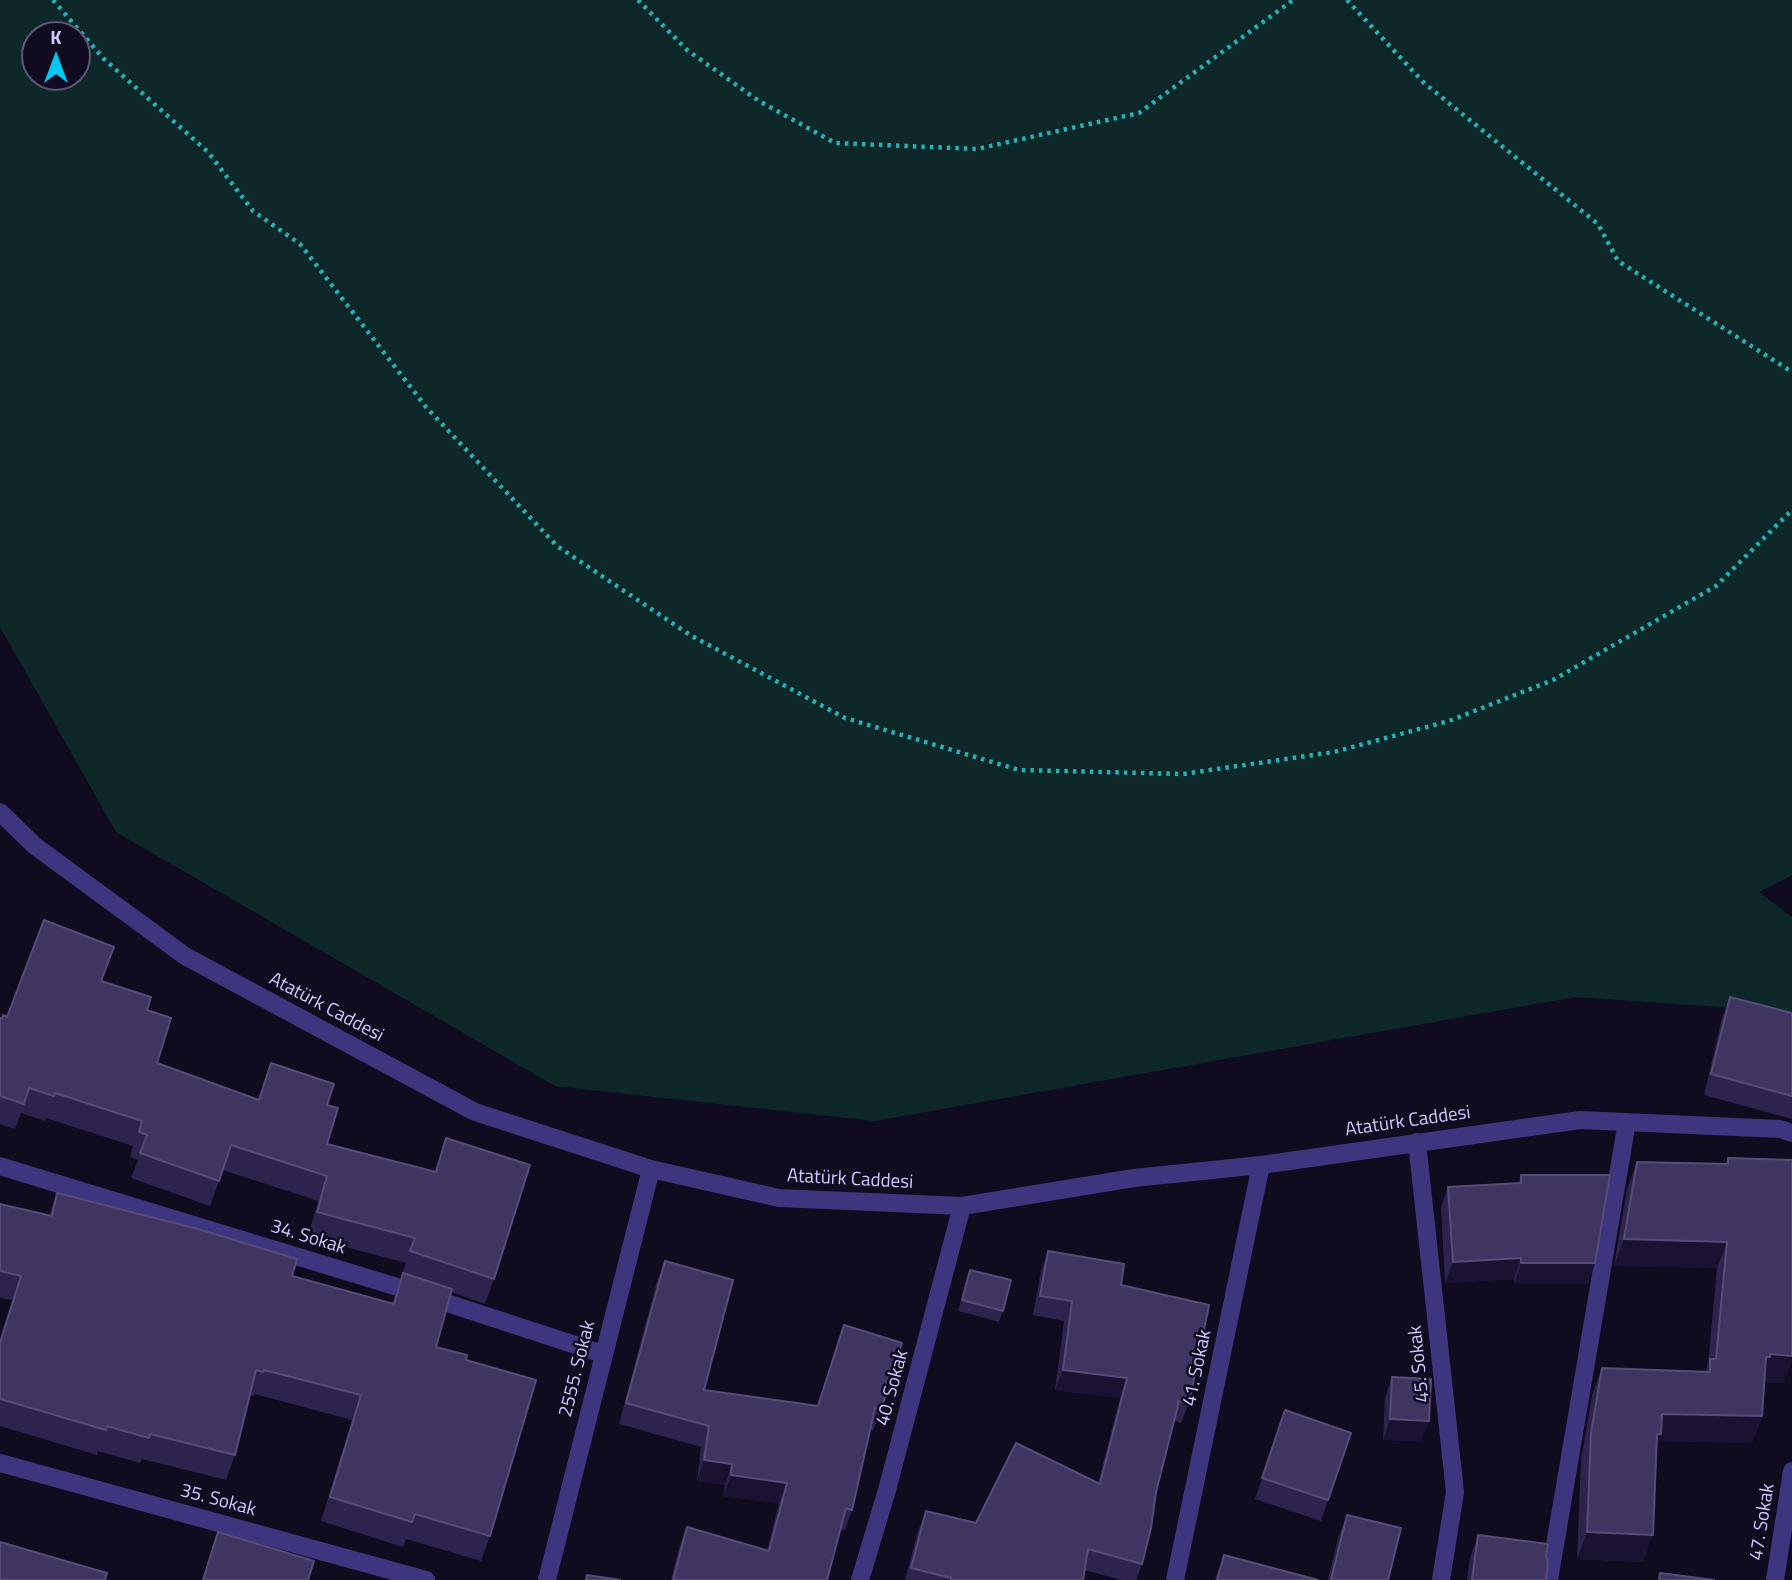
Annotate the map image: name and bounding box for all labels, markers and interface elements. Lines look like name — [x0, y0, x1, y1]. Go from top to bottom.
north arrow — [21, 21, 91, 91]
text: K — [50, 22, 62, 51]
street label: Atatürk Caddesi — [265, 968, 387, 1048]
street label: Atatürk Caddesi — [1344, 1102, 1472, 1142]
street label: Atatürk Caddesi — [786, 1165, 914, 1195]
street label: 34. Sokak — [268, 1216, 348, 1260]
street label: 2555. Sokak — [555, 1318, 601, 1420]
street label: 45. Sokak — [1405, 1324, 1435, 1404]
street label: 41. Sokak — [1179, 1328, 1217, 1408]
street label: 40. Sokak — [872, 1348, 914, 1428]
street label: 35. Sokak — [178, 1480, 258, 1522]
street label: 47. Sokak — [1746, 1482, 1780, 1562]

